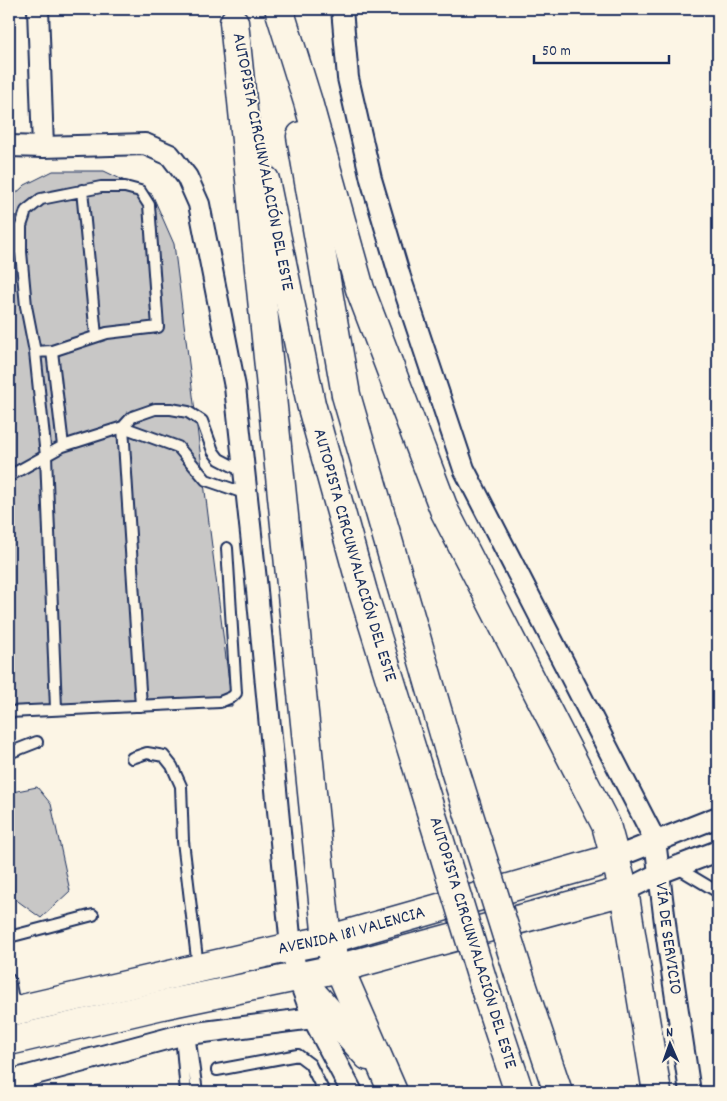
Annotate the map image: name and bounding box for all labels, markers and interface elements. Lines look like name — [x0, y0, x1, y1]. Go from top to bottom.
street label: AUTOPISTA CIRCUNVALACIÓN DEL ESTE — [225, 31, 299, 293]
scale bar — [534, 32, 670, 64]
text: 50 m — [542, 41, 571, 63]
street label: AUTOPISTA CIRCUNVALACIÓN DEL ESTE — [306, 426, 403, 685]
street label: AUTOPISTA CIRCUNVALACIÓN DEL ESTE — [422, 814, 522, 1072]
street label: VÍA DE SERVICIO — [648, 881, 688, 996]
street label: AVENIDA 181 VALENCIA — [276, 900, 428, 962]
north arrow — [644, 1018, 694, 1068]
text: N — [666, 1023, 674, 1043]

